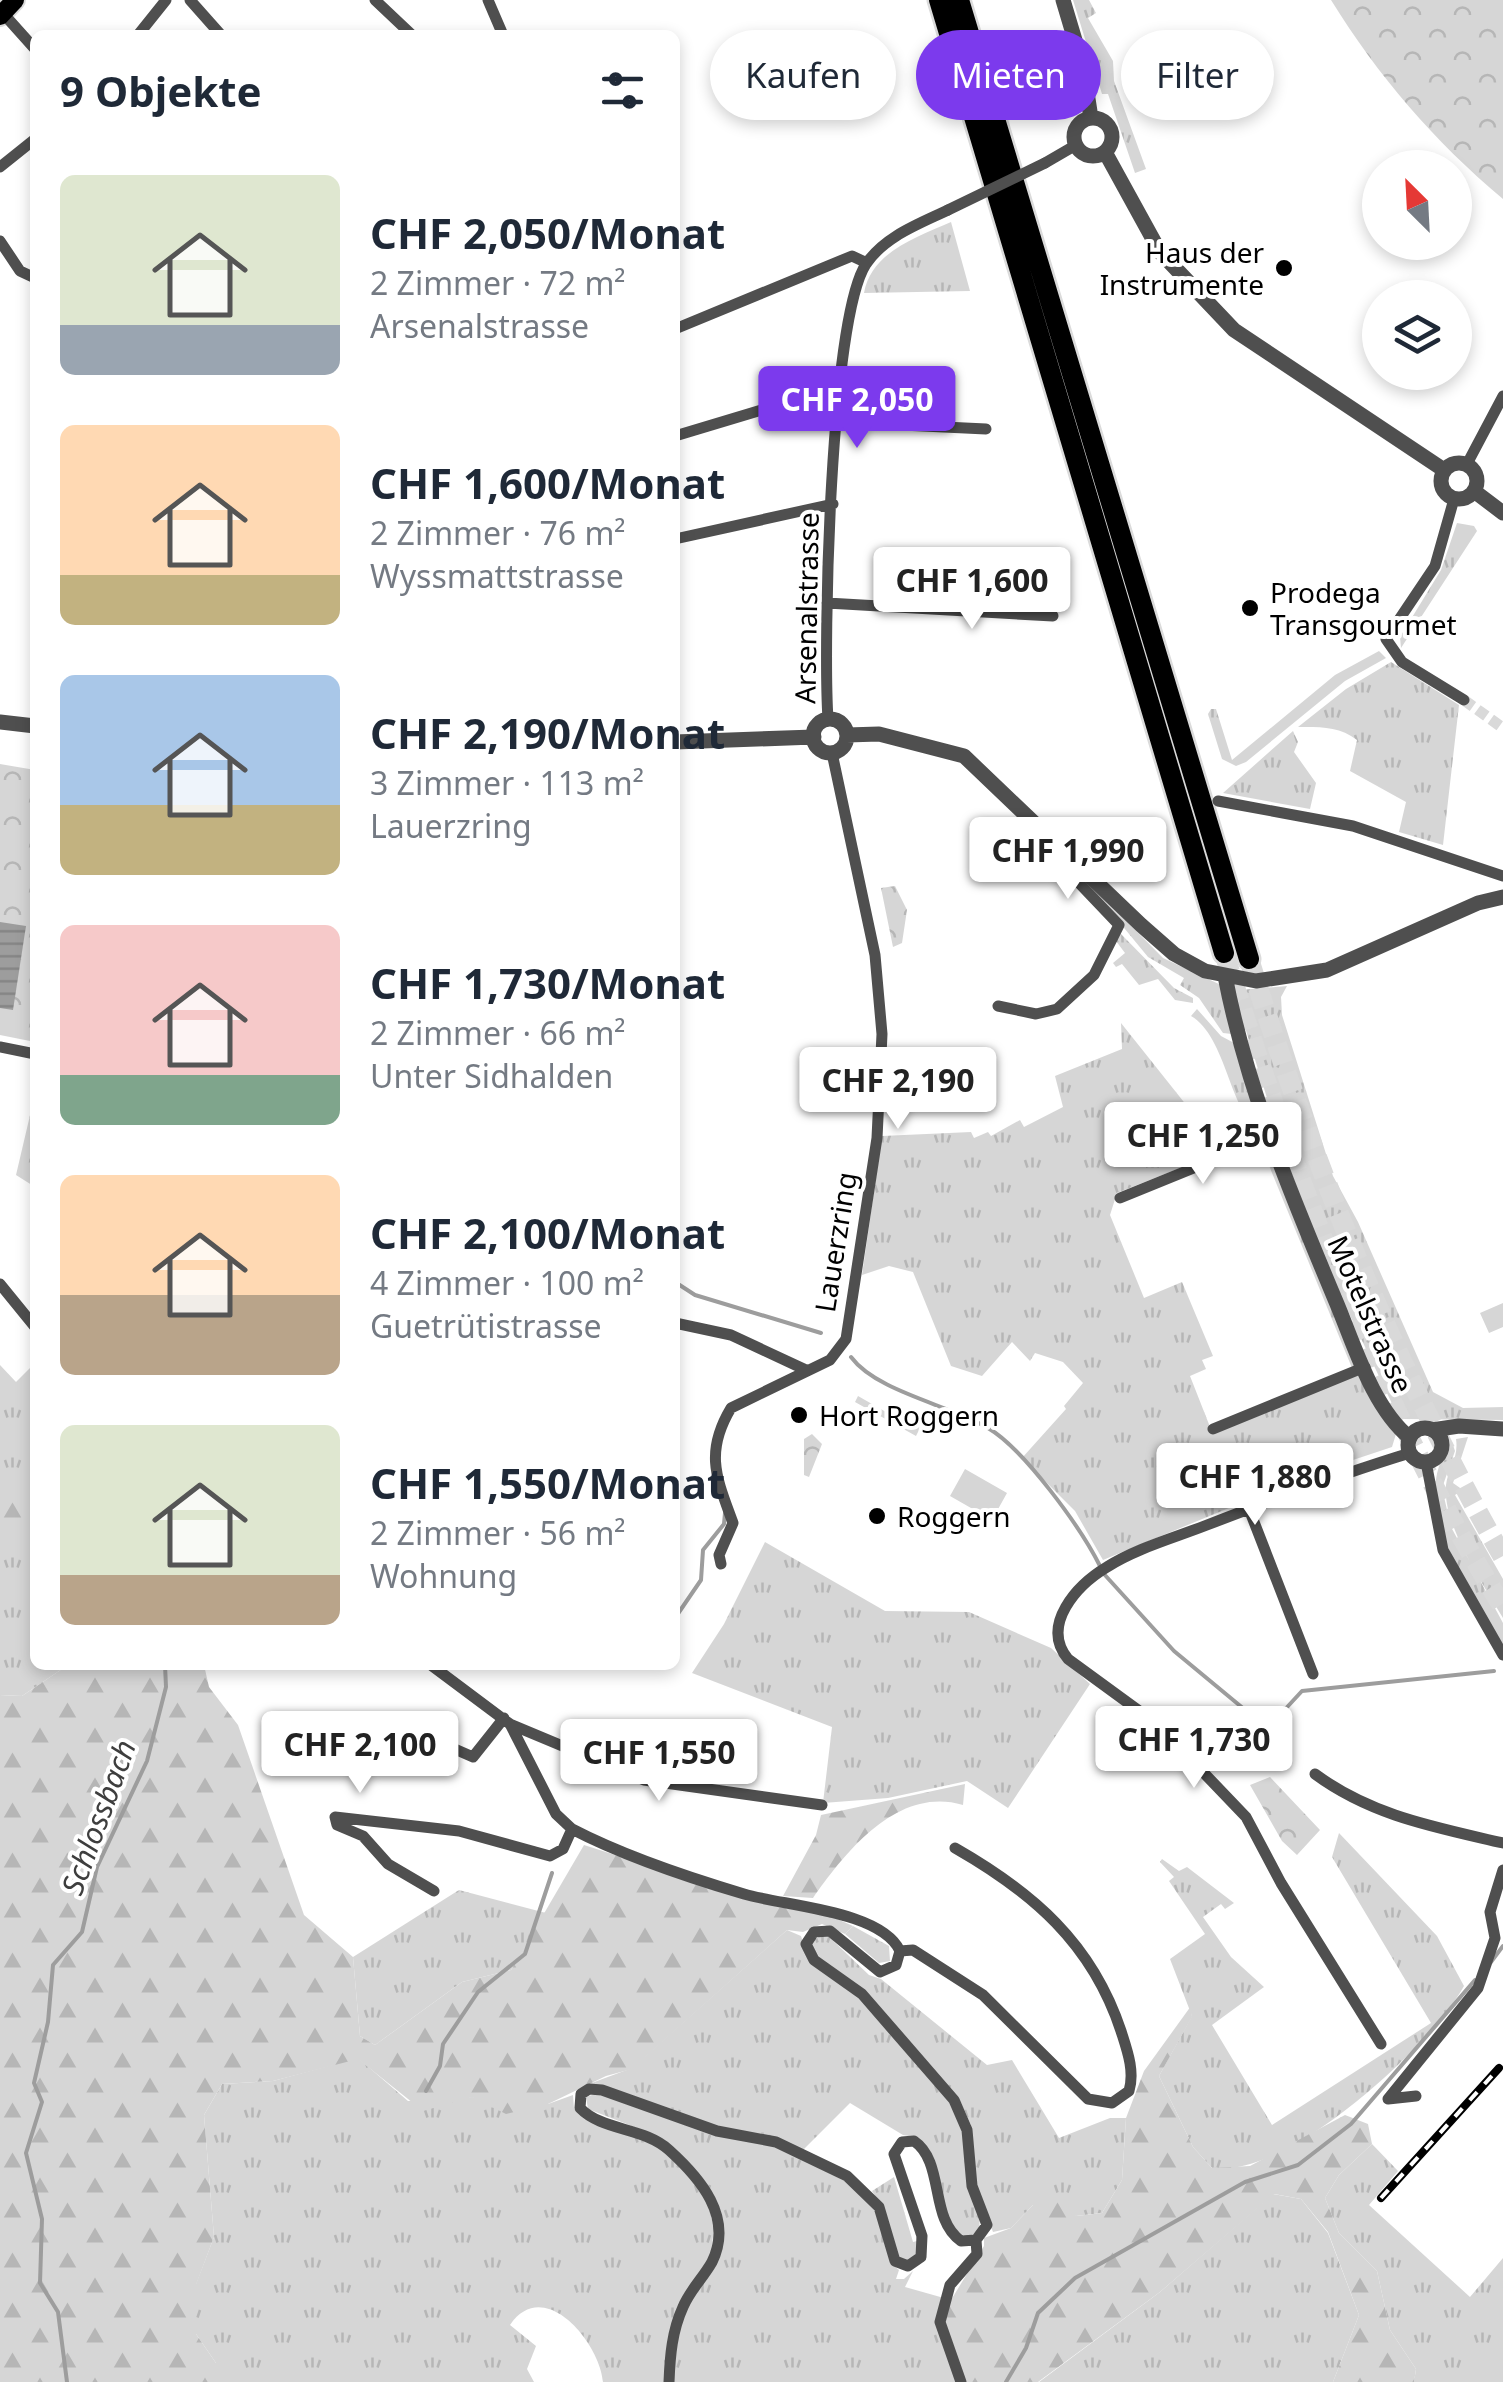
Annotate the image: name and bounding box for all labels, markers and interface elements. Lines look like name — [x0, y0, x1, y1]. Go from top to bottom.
chip: Kaufen — [710, 30, 896, 120]
chip: Mieten — [916, 30, 1101, 120]
chip: Filter — [1121, 30, 1274, 120]
text: 9 Objekte — [60, 62, 262, 119]
icon: filters — [595, 63, 650, 118]
north arrow — [1362, 150, 1472, 260]
map controls — [1362, 150, 1472, 390]
text: CHF 2,050/Monat — [370, 204, 725, 261]
icon: home — [140, 215, 260, 335]
place label: Haus der Instrumente — [1100, 233, 1264, 303]
marker: Haus der Instrumente — [1273, 257, 1295, 279]
text: 2 Zimmer · 72 m² — [370, 261, 626, 304]
button: layers — [1362, 280, 1472, 390]
text: Arsenalstrasse — [370, 304, 589, 347]
pin: CHF 2,050 — [743, 366, 971, 451]
text: CHF 2,050 — [780, 377, 934, 420]
text: CHF 1,600/Monat — [370, 454, 725, 511]
icon: home — [140, 465, 260, 585]
text: 2 Zimmer · 76 m² — [370, 511, 626, 554]
street label: Arsenalstrasse — [785, 512, 827, 704]
pin: CHF 1,600 — [858, 547, 1086, 632]
text: Wyssmattstrasse — [370, 554, 624, 597]
text: CHF 1,600 — [895, 558, 1049, 601]
place label: Prodega Transgourmet — [1270, 573, 1457, 643]
marker: Prodega Transgourmet — [1239, 597, 1261, 619]
text: CHF 2,190/Monat — [370, 704, 725, 761]
icon: home — [140, 715, 260, 835]
text: 3 Zimmer · 113 m² — [370, 761, 644, 804]
text: Lauerzring — [370, 804, 532, 847]
pin: CHF 1,990 — [954, 817, 1182, 902]
text: CHF 1,990 — [991, 828, 1145, 871]
text: CHF 1,730/Monat — [370, 954, 725, 1011]
icon: home — [140, 965, 260, 1085]
text: 2 Zimmer · 66 m² — [370, 1011, 626, 1054]
pin: CHF 2,190 — [784, 1047, 1012, 1132]
text: Unter Sidhalden — [370, 1054, 613, 1097]
text: CHF 2,190 — [821, 1058, 975, 1101]
pin: CHF 1,250 — [1089, 1102, 1317, 1187]
text: CHF 1,250 — [1126, 1113, 1280, 1156]
street label: Lauerzring — [805, 1169, 865, 1315]
text: CHF 2,100/Monat — [370, 1204, 725, 1261]
icon: home — [140, 1215, 260, 1335]
street label: Motelstrasse — [1319, 1229, 1423, 1399]
text: 4 Zimmer · 100 m² — [370, 1261, 644, 1304]
text: Guetrütistrasse — [370, 1304, 602, 1347]
place label: Hort Roggern — [819, 1396, 999, 1434]
marker: Hort Roggern — [788, 1404, 810, 1426]
pin: CHF 1,880 — [1141, 1443, 1369, 1528]
text: CHF 1,550/Monat — [370, 1454, 725, 1511]
text: CHF 1,880 — [1178, 1454, 1332, 1497]
icon: home — [140, 1465, 260, 1585]
place label: Roggern — [897, 1497, 1010, 1535]
marker: Roggern — [866, 1505, 888, 1527]
text: 2 Zimmer · 56 m² — [370, 1511, 626, 1554]
text: Wohnung — [370, 1554, 517, 1597]
pin: CHF 1,730 — [1080, 1706, 1308, 1791]
pin: CHF 2,100 — [246, 1711, 474, 1796]
text: CHF 1,730 — [1117, 1717, 1271, 1760]
pin: CHF 1,550 — [545, 1719, 773, 1804]
text: CHF 2,100 — [283, 1722, 437, 1765]
text: CHF 1,550 — [582, 1730, 736, 1773]
water label: Schlossbach — [51, 1734, 145, 1900]

